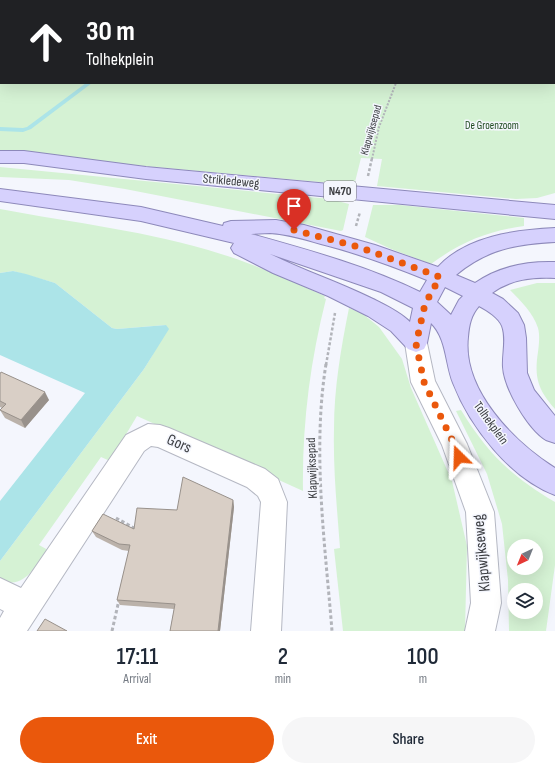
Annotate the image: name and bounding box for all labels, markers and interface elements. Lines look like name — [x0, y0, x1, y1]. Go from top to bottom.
text: 30 m — [86, 15, 135, 48]
icon: ahead — [20, 16, 72, 68]
text: Tolhekplein — [86, 49, 154, 70]
street label: Klapwijksepad — [358, 103, 384, 157]
park label: De Groenzoom — [465, 119, 519, 132]
street label: Strikledeweg — [202, 171, 260, 191]
road number: N470 — [324, 181, 356, 201]
pin — [277, 189, 311, 230]
icon: arrive — [283, 195, 305, 217]
street label: Tolhekplein — [470, 398, 512, 448]
street label: Gors — [164, 430, 194, 458]
position arrow — [438, 436, 480, 478]
street label: Klapwijksepad — [303, 437, 321, 499]
street label: Klapwijkseweg — [469, 514, 495, 592]
north arrow — [507, 539, 543, 575]
map controls — [507, 539, 543, 619]
button: layers — [507, 583, 543, 619]
text: 17:11 — [116, 642, 158, 671]
text: 2 — [278, 642, 288, 671]
text: 100 — [407, 642, 439, 671]
text: Arrival — [123, 671, 151, 687]
text: min — [275, 671, 291, 687]
text: m — [419, 671, 427, 687]
button: Exit — [20, 717, 274, 763]
button: Share — [282, 717, 535, 763]

